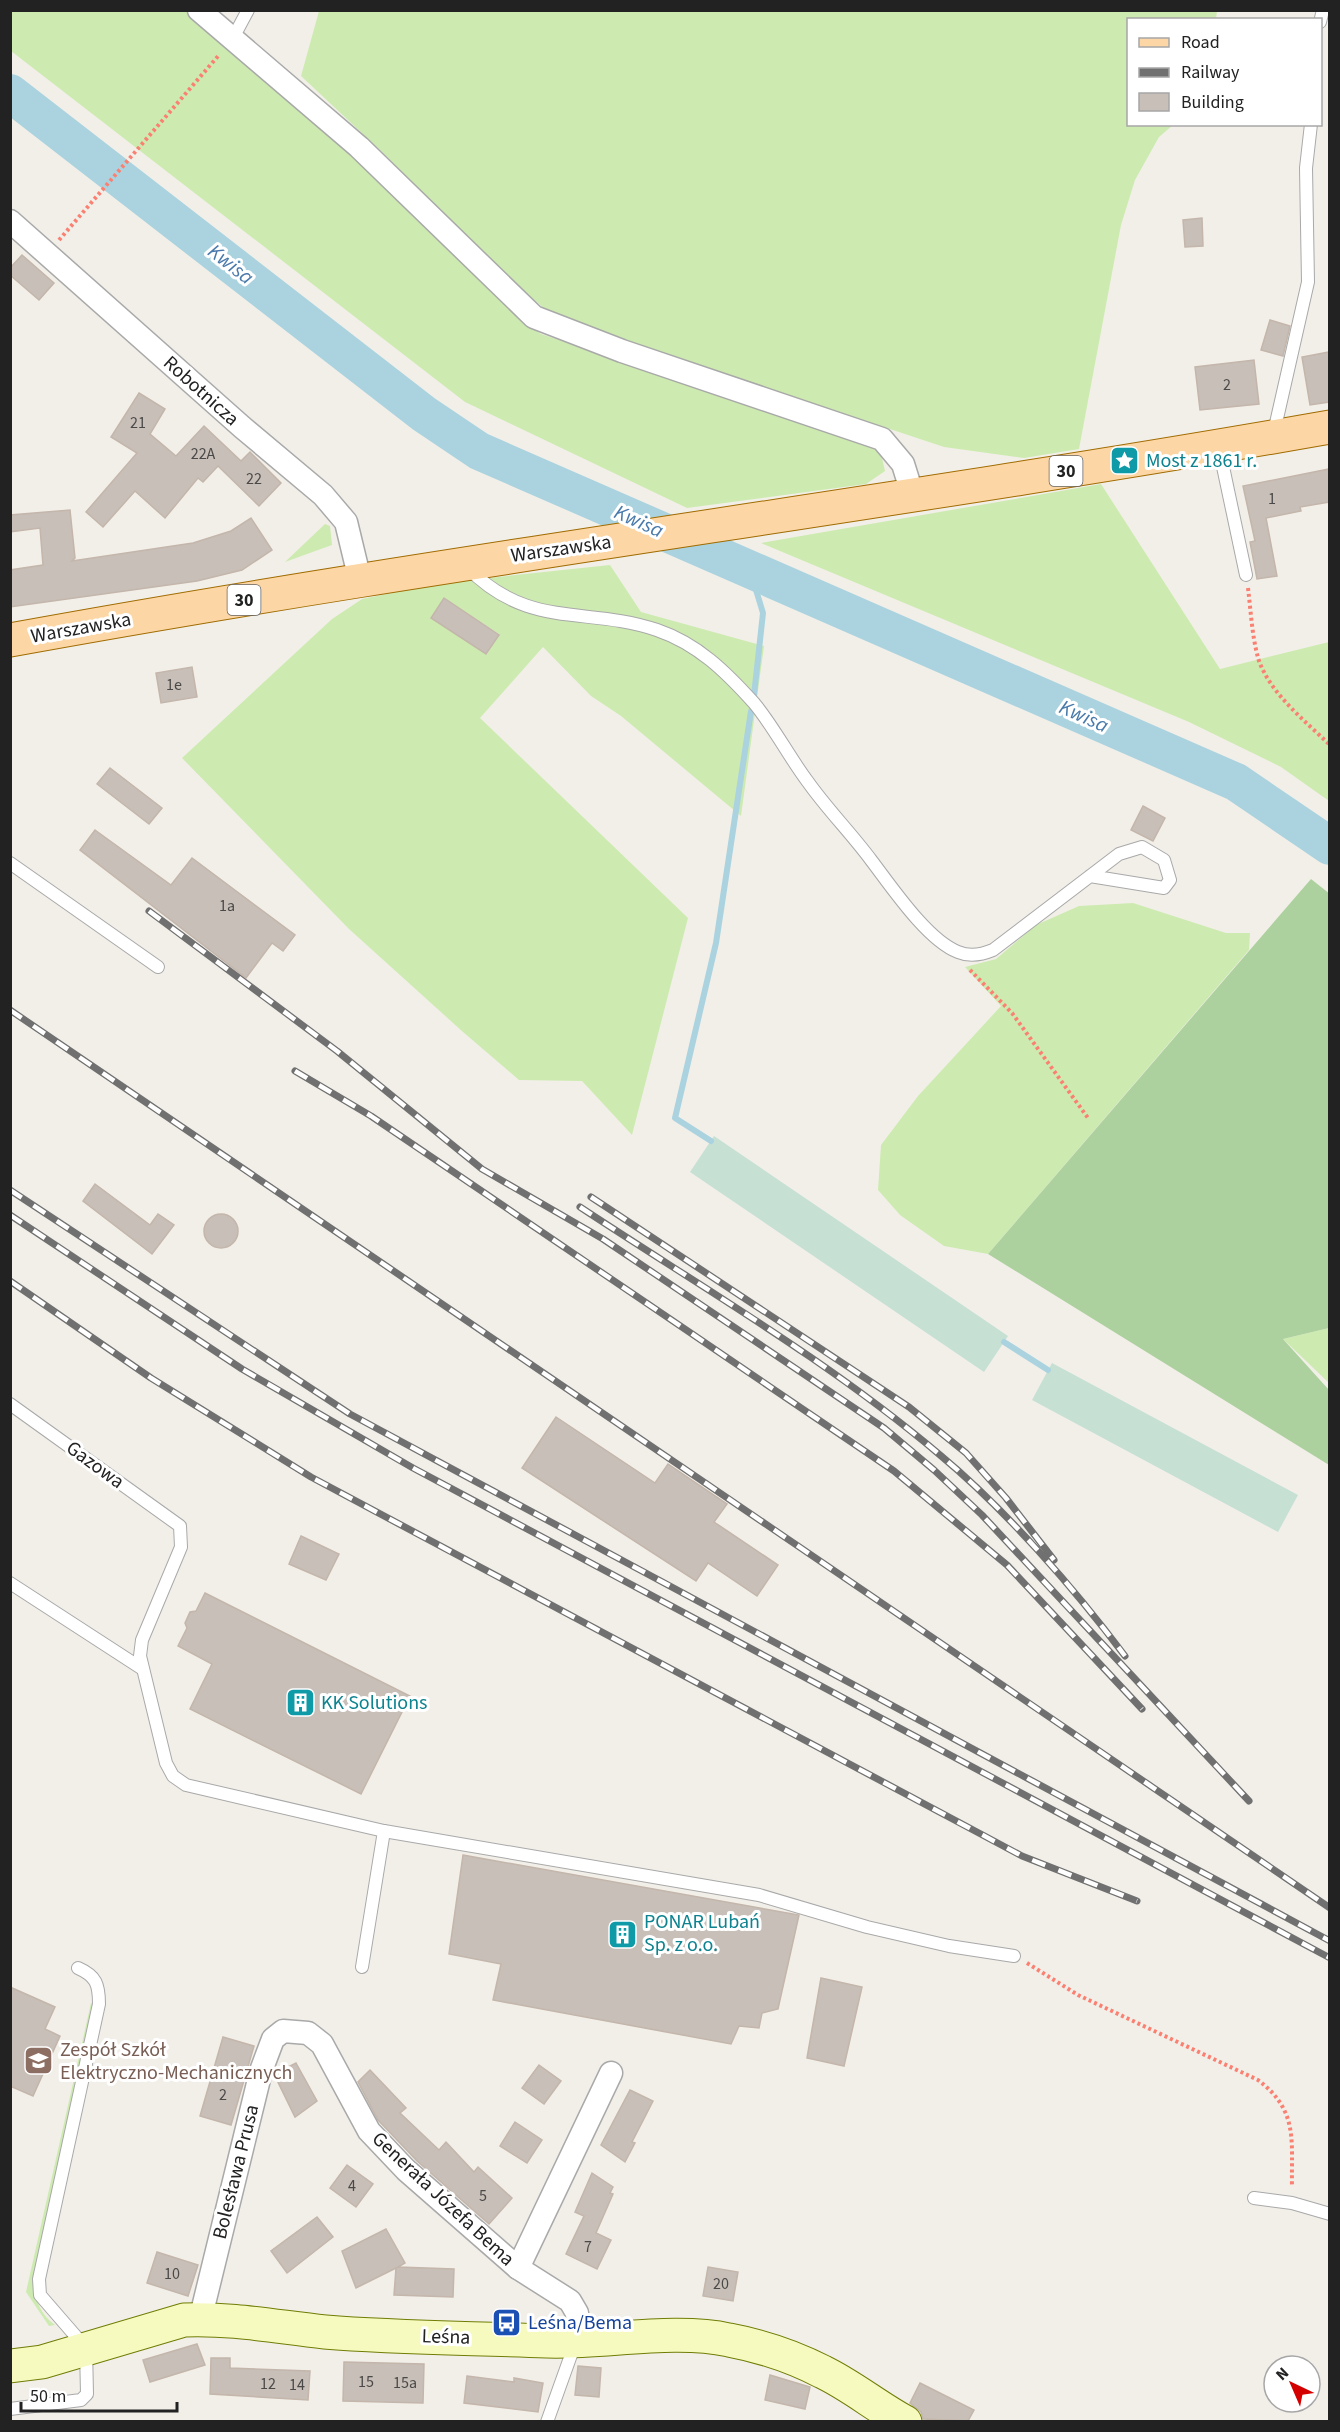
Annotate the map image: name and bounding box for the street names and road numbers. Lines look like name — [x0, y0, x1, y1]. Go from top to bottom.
street label: Robotnicza — [157, 349, 245, 433]
road number: 30 — [1050, 456, 1082, 486]
street label: Warszawska — [509, 528, 613, 570]
road number: 30 — [228, 585, 260, 615]
street label: Warszawska — [29, 605, 133, 651]
street label: Gazowa — [60, 1434, 130, 1496]
street label: Bolesława Prusa — [206, 2102, 266, 2242]
street label: Generała Józefa Bema — [365, 2125, 521, 2273]
street label: Leśna — [421, 2322, 471, 2352]

